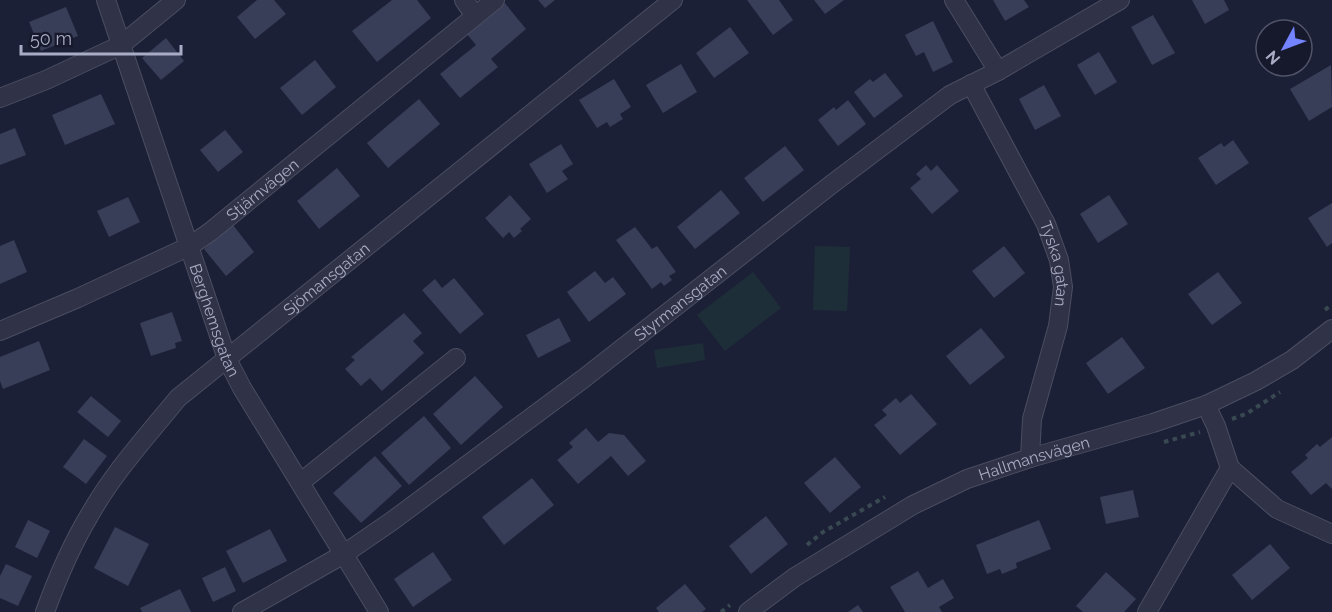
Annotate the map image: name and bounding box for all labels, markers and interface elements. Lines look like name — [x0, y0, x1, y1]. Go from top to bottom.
scale bar — [21, 18, 182, 56]
north arrow — [1254, 18, 1314, 78]
text: 50 m — [30, 28, 72, 49]
text: N — [1262, 47, 1284, 68]
street label: Stjärnvägen — [222, 154, 302, 225]
street label: Tyska gatan — [1036, 218, 1073, 308]
street label: Sjömansgatan — [279, 238, 373, 319]
street label: Berghemsgatan — [186, 261, 244, 380]
street label: Styrmansgatan — [630, 261, 730, 345]
street label: Hallmansvägen — [976, 432, 1092, 484]

